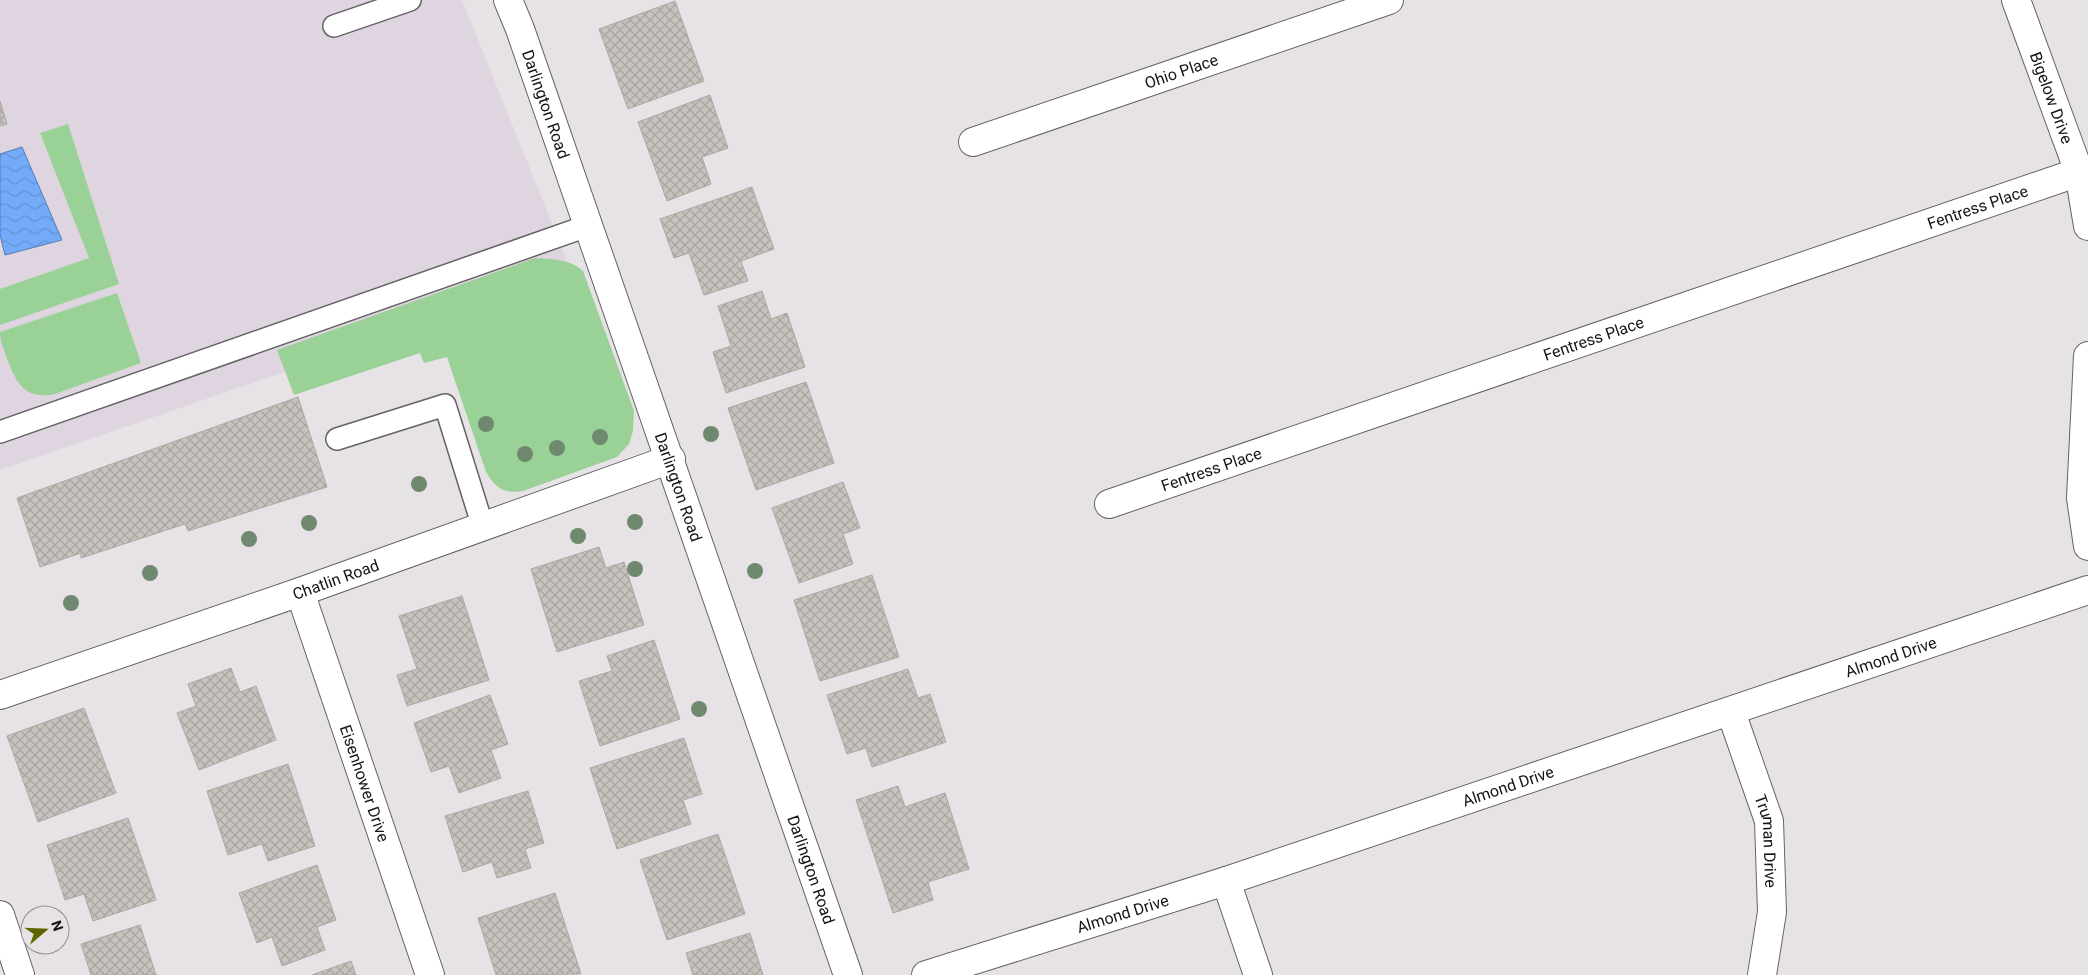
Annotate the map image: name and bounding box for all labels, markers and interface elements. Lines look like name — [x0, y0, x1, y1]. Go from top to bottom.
street label: Darlington Road — [518, 47, 573, 161]
street label: Bigelow Drive — [2026, 49, 2077, 146]
street label: Ohio Place — [1142, 50, 1221, 93]
street label: Fentress Place — [1925, 181, 2030, 233]
street label: Fentress Place — [1541, 313, 1646, 365]
street label: Darlington Road — [651, 430, 706, 544]
street label: Fentress Place — [1159, 444, 1264, 495]
street label: Chatlin Road — [290, 556, 382, 604]
street label: Almond Drive — [1843, 633, 1939, 681]
street label: Eisenhower Drive — [336, 722, 393, 844]
street label: Almond Drive — [1460, 762, 1556, 811]
street label: Truman Drive — [1750, 792, 1780, 888]
street label: Darlington Road — [783, 813, 839, 927]
street label: Almond Drive — [1074, 891, 1171, 937]
north arrow — [20, 905, 70, 955]
text: N — [48, 918, 66, 933]

